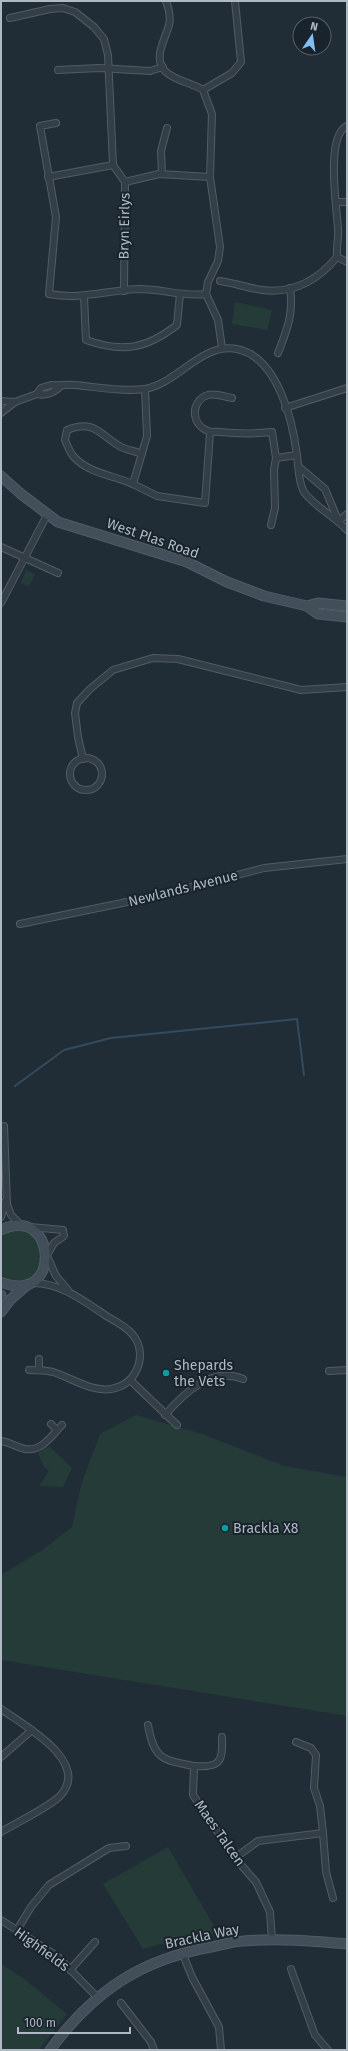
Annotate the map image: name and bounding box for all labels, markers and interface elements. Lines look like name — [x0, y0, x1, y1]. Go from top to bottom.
north arrow — [292, 16, 332, 56]
text: N — [309, 20, 319, 34]
street label: Bryn Eirlys — [115, 192, 134, 260]
street label: West Plas Road — [105, 515, 201, 562]
street label: Newlands Avenue — [127, 867, 240, 910]
place label: Shepards the Vets — [174, 1357, 234, 1390]
marker: Shepards the Vets — [161, 1368, 171, 1378]
place label: Brackla X8 — [233, 1520, 299, 1537]
marker: Brackla X8 — [220, 1523, 230, 1533]
street label: Maes Talcen — [191, 1797, 249, 1870]
street label: Brackla Way — [163, 1920, 241, 1953]
street label: Highfields — [11, 1924, 73, 1975]
scale bar — [18, 2009, 130, 2035]
text: 100 m — [24, 2016, 56, 2030]

